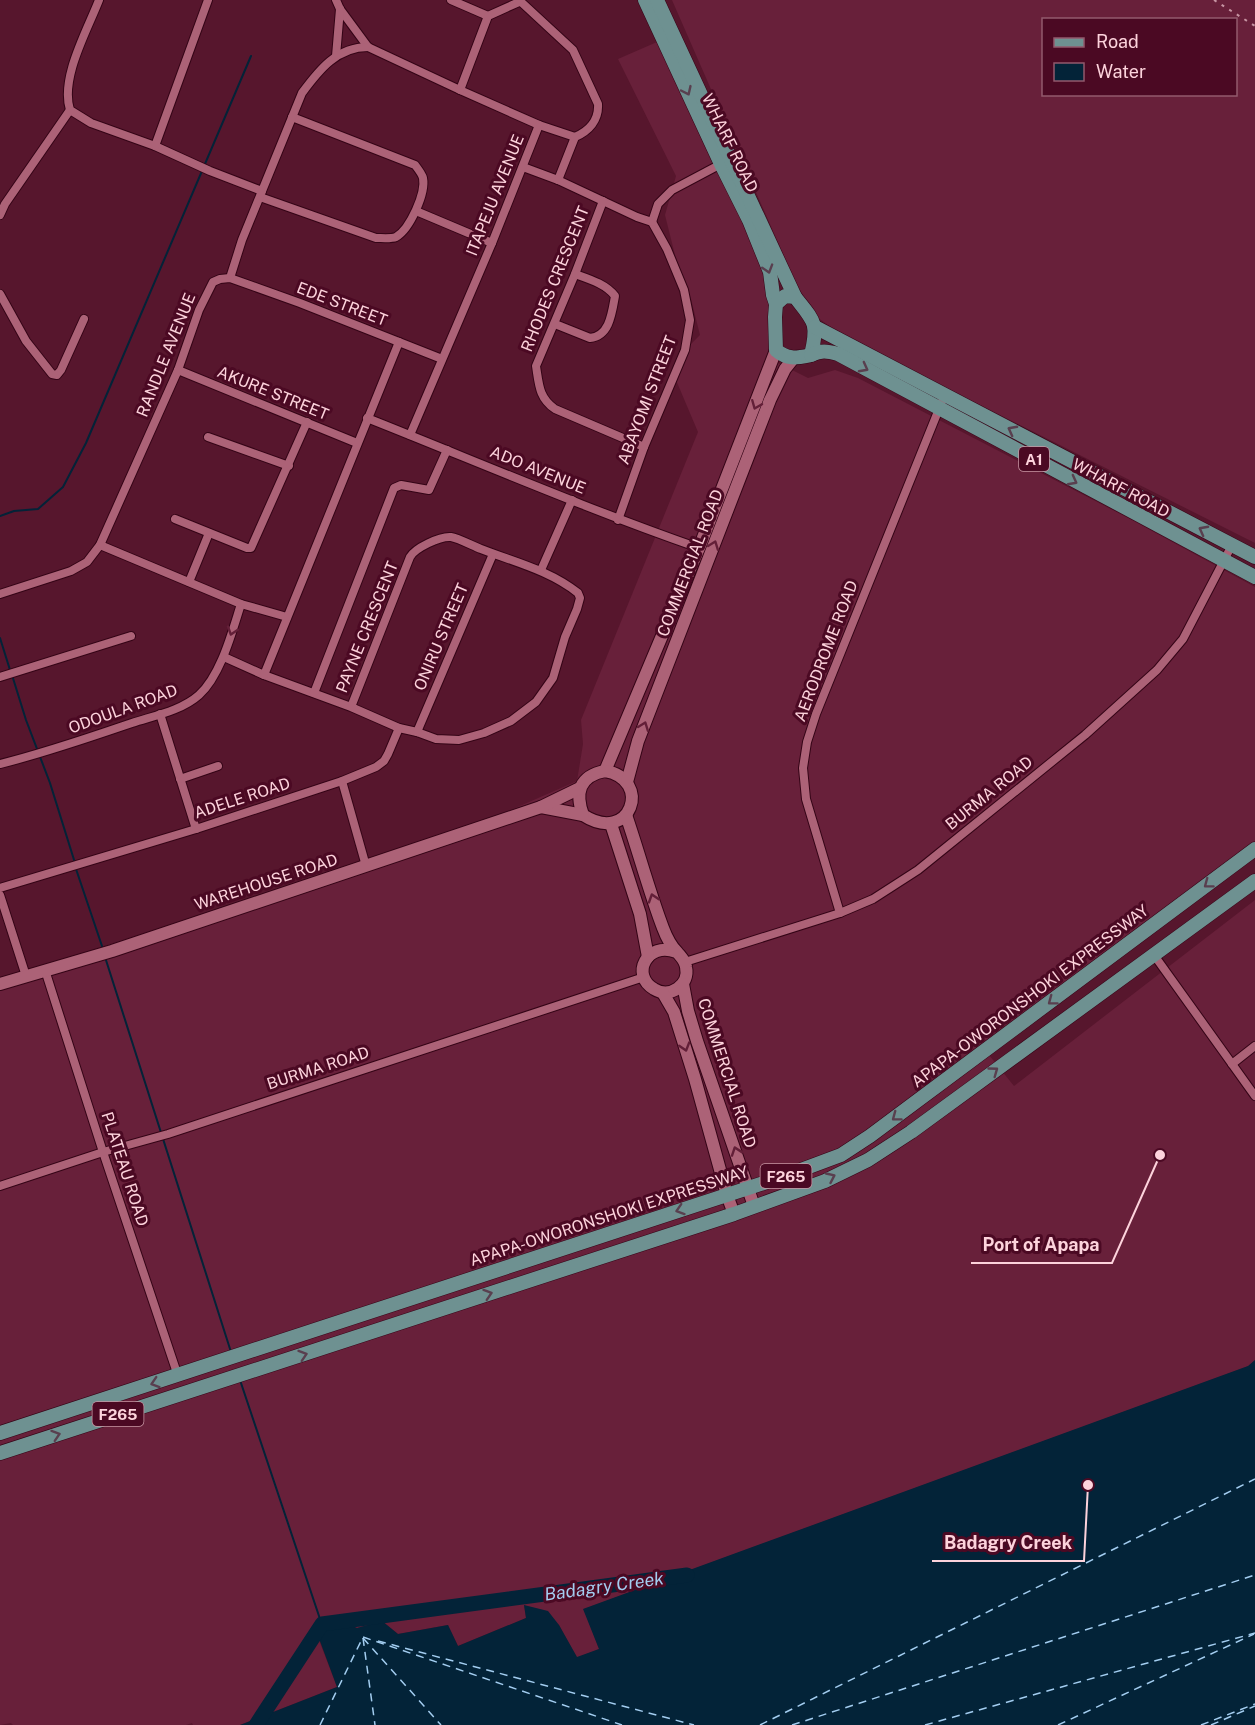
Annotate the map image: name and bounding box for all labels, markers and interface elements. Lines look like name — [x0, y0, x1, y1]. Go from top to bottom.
legend — [1042, 18, 1237, 96]
text: Road — [1096, 31, 1139, 52]
text: Water — [1096, 61, 1146, 82]
one-way arrow — [680, 85, 692, 96]
street label: WHARF ROAD — [698, 91, 762, 195]
street label: ITAPEJU AVENUE — [462, 132, 528, 258]
street label: RHODES CRESCENT — [517, 203, 593, 355]
one-way arrow — [761, 263, 773, 274]
street label: EDE STREET — [294, 278, 390, 330]
street label: RANDLE AVENUE — [132, 290, 200, 420]
street label: ABAYOMI STREET — [614, 333, 680, 467]
one-way arrow — [858, 361, 869, 372]
street label: AKURE STREET — [215, 362, 332, 424]
one-way arrow — [751, 398, 763, 409]
one-way arrow — [1007, 425, 1018, 437]
street label: ADO AVENUE — [487, 442, 589, 498]
road number: A1 — [1019, 447, 1049, 471]
street label: WHARF ROAD — [1069, 454, 1173, 522]
one-way arrow — [1067, 474, 1077, 485]
street label: COMMERCIAL ROAD — [653, 487, 727, 639]
one-way arrow — [1199, 526, 1209, 537]
one-way arrow — [707, 540, 720, 550]
street label: PAYNE CRESCENT — [332, 558, 402, 695]
street label: AERODROME ROAD — [790, 578, 862, 724]
street label: ONIRU STREET — [410, 580, 472, 693]
one-way arrow — [227, 625, 239, 636]
street label: ODOULA ROAD — [66, 680, 180, 738]
one-way arrow — [637, 722, 649, 733]
street label: BURMA ROAD — [942, 752, 1036, 834]
street label: ADELE ROAD — [192, 774, 292, 822]
street label: WAREHOUSE ROAD — [192, 850, 340, 914]
one-way arrow — [1204, 876, 1215, 887]
one-way arrow — [648, 893, 660, 904]
street label: APAPA-OWORONSHOKI EXPRESSWAY — [908, 900, 1152, 1091]
one-way arrow — [1048, 993, 1059, 1004]
street label: COMMERCIAL ROAD — [694, 996, 760, 1150]
one-way arrow — [678, 1041, 690, 1052]
street label: BURMA ROAD — [264, 1043, 372, 1093]
one-way arrow — [988, 1067, 999, 1078]
street label: PLATEAU ROAD — [98, 1109, 152, 1229]
one-way arrow — [891, 1110, 902, 1121]
one-way arrow — [730, 1146, 743, 1157]
street label: APAPA-OWORONSHOKI EXPRESSWAY — [467, 1162, 751, 1270]
road number: F265 — [760, 1164, 812, 1188]
one-way arrow — [825, 1173, 836, 1185]
one-way arrow — [675, 1203, 686, 1215]
callout: Port of Apapa — [971, 1227, 1112, 1263]
text: Port of Apapa — [982, 1234, 1100, 1255]
one-way arrow — [482, 1289, 493, 1301]
one-way arrow — [297, 1349, 308, 1362]
one-way arrow — [150, 1376, 161, 1388]
road number: F265 — [92, 1402, 144, 1426]
one-way arrow — [50, 1430, 61, 1442]
callout: Badagry Creek — [932, 1525, 1084, 1561]
text: Badagry Creek — [944, 1532, 1073, 1553]
water label: Badagry Creek — [543, 1567, 665, 1605]

